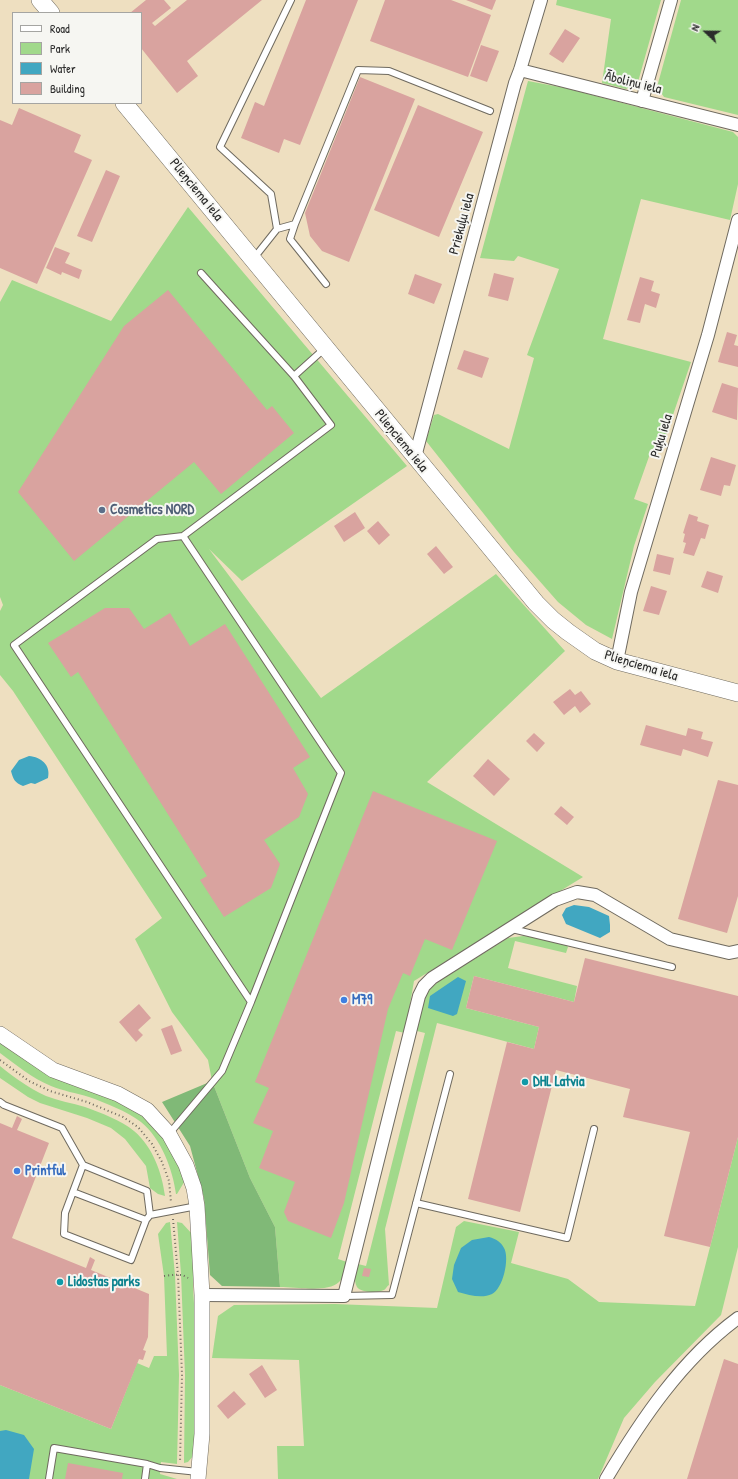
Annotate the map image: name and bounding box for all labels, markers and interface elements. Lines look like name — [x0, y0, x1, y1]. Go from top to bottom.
legend — [12, 12, 142, 104]
north arrow — [686, 12, 726, 52]
text: Road — [50, 20, 70, 37]
text: N — [687, 22, 702, 33]
text: Park — [50, 40, 70, 57]
text: Water — [50, 60, 76, 77]
street label: Āboliņu iela — [603, 68, 663, 98]
text: Building — [50, 80, 85, 97]
street label: Plieņciema iela — [166, 155, 226, 225]
street label: Priekuļu iela — [446, 192, 478, 256]
street label: Plieņciema iela — [371, 406, 431, 476]
street label: Puķu iela — [647, 412, 677, 460]
place label: Cosmetics NORD — [110, 502, 194, 518]
marker: Cosmetics NORD — [97, 505, 107, 515]
street label: Plieņciema iela — [602, 647, 680, 685]
place label: M79 — [352, 992, 372, 1008]
marker: M79 — [339, 995, 349, 1005]
place label: DHL Latvia — [533, 1074, 584, 1090]
marker: DHL Latvia — [520, 1077, 530, 1087]
place label: Printful — [25, 1163, 66, 1179]
marker: Printful — [12, 1166, 22, 1176]
place label: Lidostas parks — [68, 1274, 140, 1290]
marker: Lidostas parks — [55, 1277, 65, 1287]

